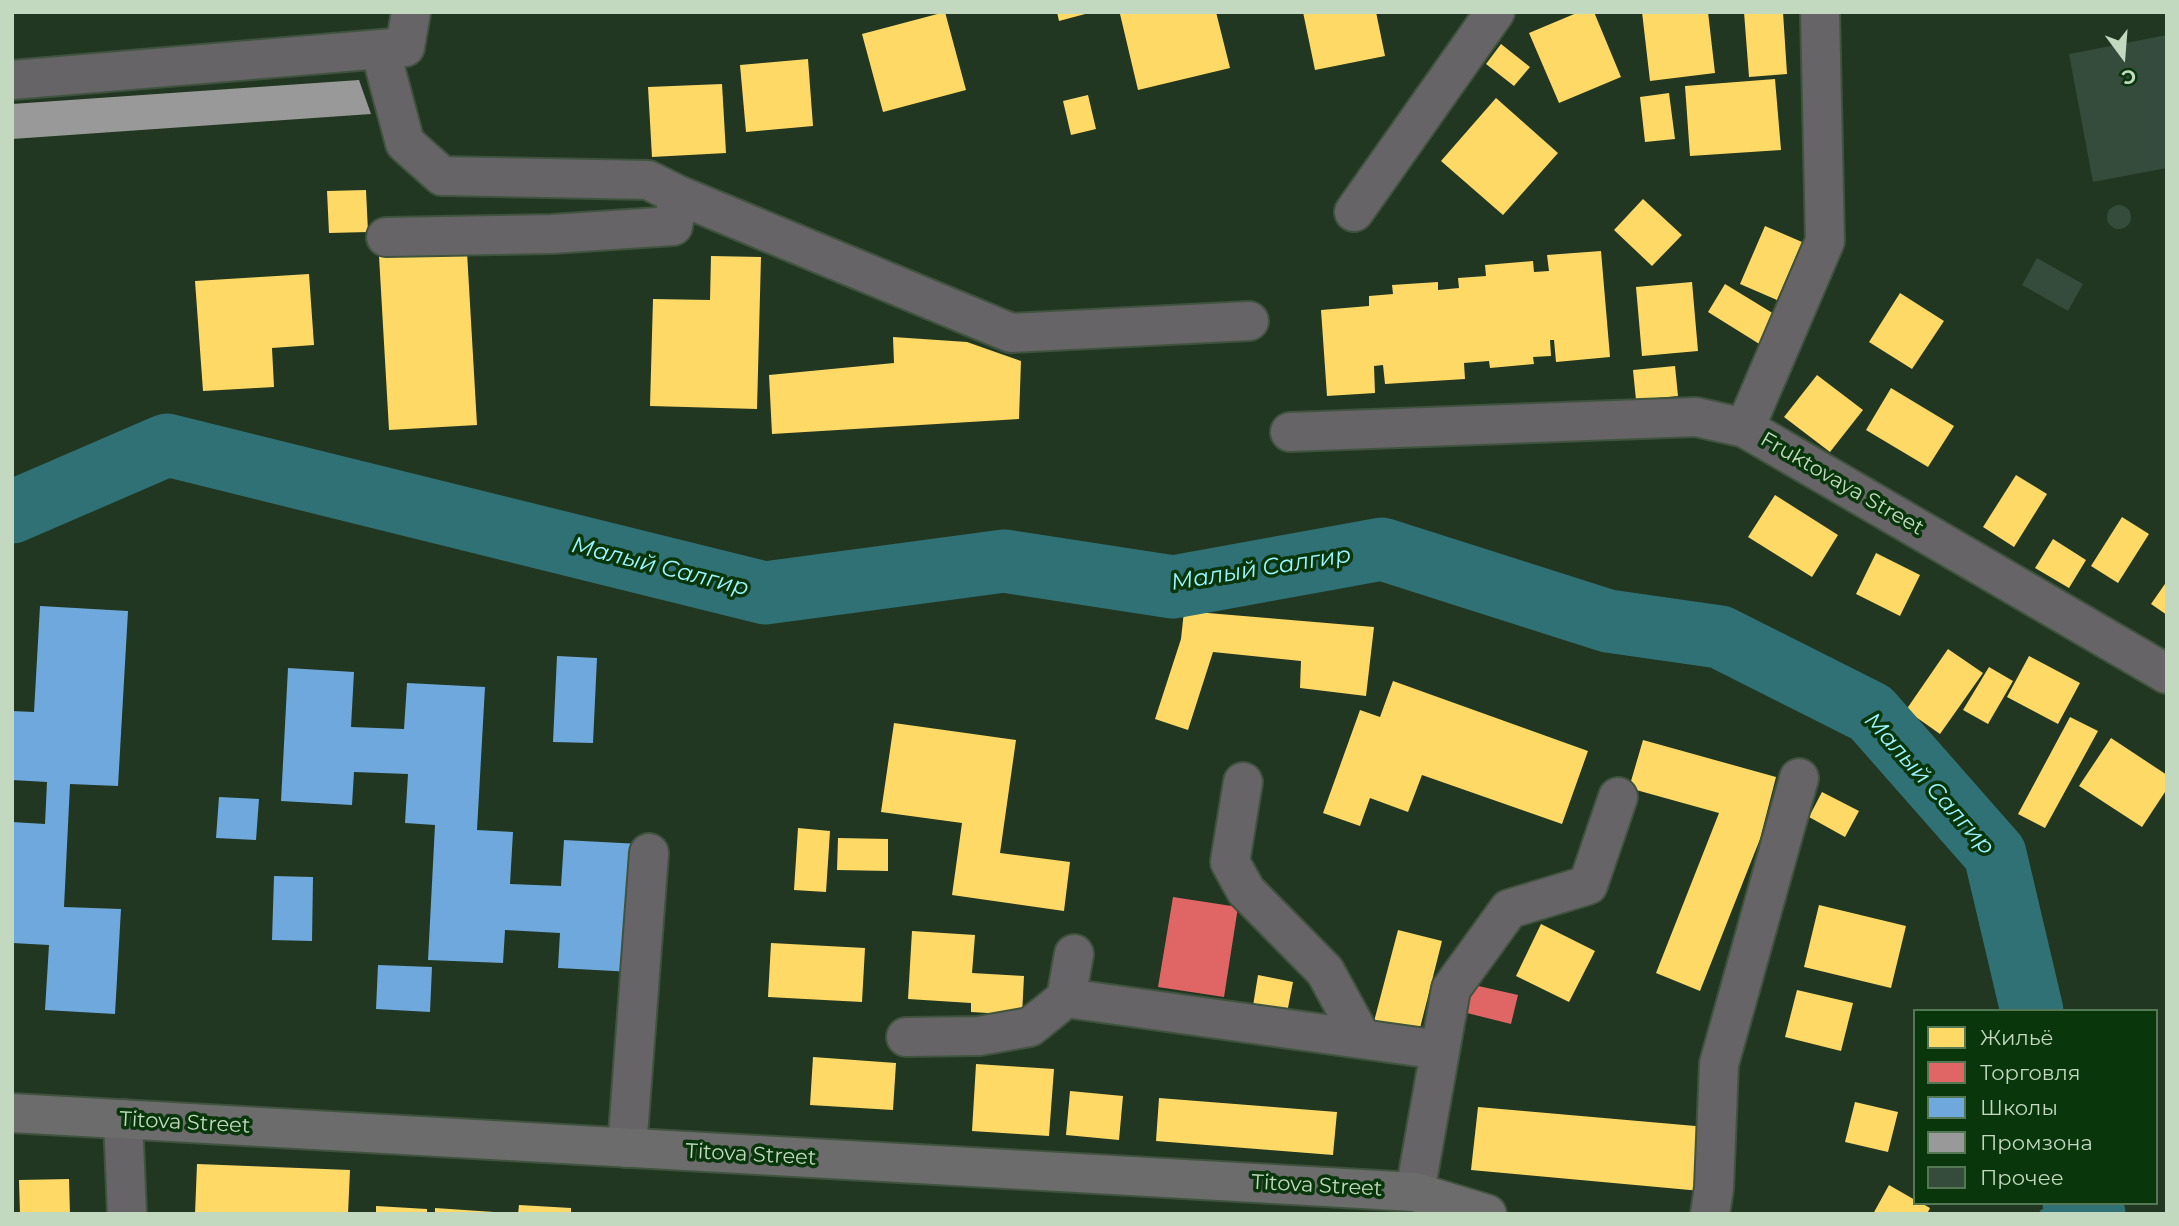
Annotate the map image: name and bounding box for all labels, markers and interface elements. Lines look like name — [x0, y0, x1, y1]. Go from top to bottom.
north arrow — [2088, 21, 2158, 91]
text: С — [2119, 64, 2139, 90]
street label: Fruktovaya Street — [1756, 427, 1928, 541]
water label: Малый Салгир — [568, 532, 752, 602]
water label: Малый Салгир — [1169, 541, 1353, 597]
water label: Малый Салгир — [1858, 707, 2000, 861]
legend — [1913, 1009, 2158, 1205]
text: Жильё — [1980, 1025, 2054, 1050]
text: Торговля — [1980, 1060, 2081, 1085]
text: Школы — [1980, 1095, 2058, 1120]
street label: Titova Street — [119, 1107, 251, 1139]
text: Промзона — [1980, 1130, 2093, 1155]
street label: Titova Street — [685, 1139, 817, 1171]
text: Прочее — [1980, 1165, 2064, 1190]
street label: Titova Street — [1251, 1170, 1383, 1202]

